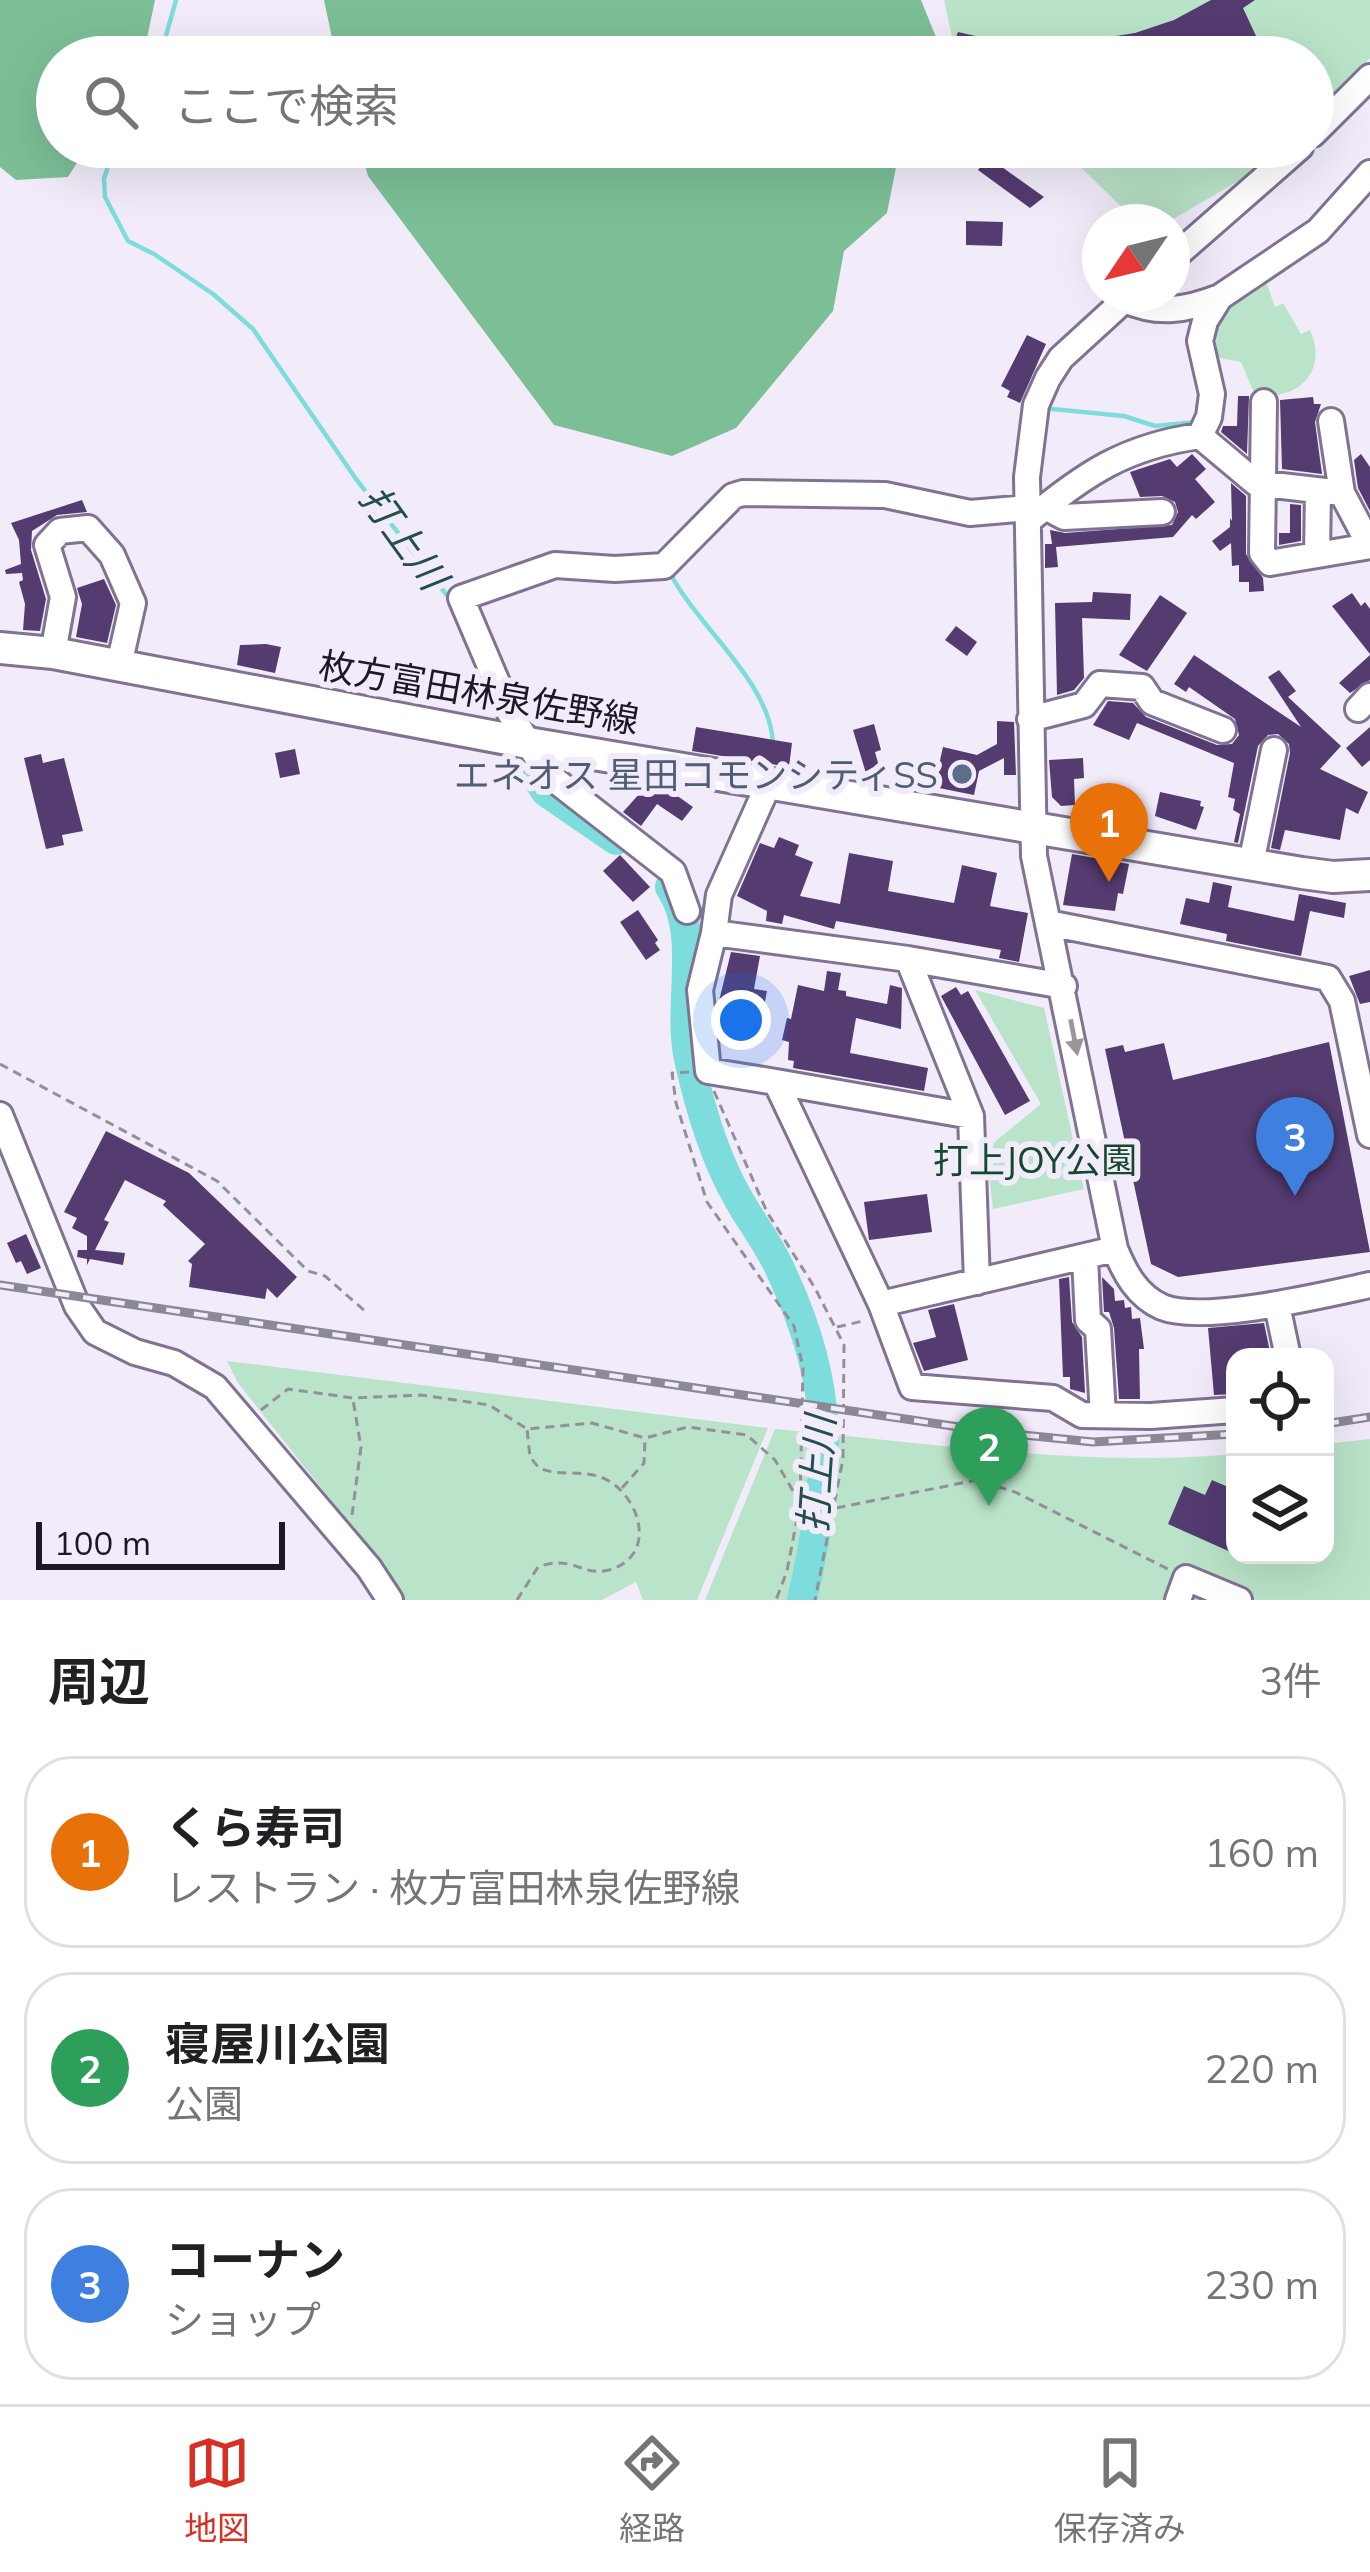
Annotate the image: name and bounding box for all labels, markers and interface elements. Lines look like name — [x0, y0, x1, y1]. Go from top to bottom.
search box — [36, 36, 1334, 168]
icon: search — [78, 69, 144, 135]
text: ここで検索 — [174, 77, 399, 133]
north arrow — [1082, 204, 1190, 312]
water label: 打上川 — [350, 475, 461, 602]
street label: 枚方富田林泉佐野線 — [316, 642, 642, 742]
place label: エネオス 星田コモンシティSS — [454, 752, 938, 797]
marker: エネオス 星田コモンシティSS — [949, 761, 975, 787]
pin: 1 — [1070, 783, 1148, 882]
your location — [711, 990, 771, 1050]
one-way arrow — [1065, 1019, 1084, 1056]
pin: 3 — [1256, 1097, 1334, 1196]
park label: 打上JOY公園 — [933, 1137, 1137, 1182]
map controls — [1226, 1348, 1334, 1564]
button: locate — [1226, 1348, 1334, 1456]
pin: 2 — [950, 1407, 1028, 1506]
water label: 打上川 — [787, 1410, 845, 1534]
button: layers — [1226, 1456, 1334, 1564]
scale bar — [36, 1516, 285, 1569]
text: 100 m — [54, 1522, 151, 1563]
text: 周辺 — [48, 1649, 150, 1713]
text: 3件 — [1260, 1656, 1322, 1705]
text: くら寿司 — [165, 1799, 345, 1855]
text: 1 — [78, 1828, 102, 1877]
text: 160 m — [1204, 1828, 1319, 1877]
text: レストラン · 枚方富田林泉佐野線 — [165, 1863, 740, 1912]
text: 寝屋川公園 — [165, 2015, 390, 2071]
text: 2 — [78, 2044, 102, 2093]
text: 220 m — [1204, 2044, 1319, 2093]
text: 公園 — [165, 2079, 243, 2128]
text: コーナン — [165, 2231, 345, 2287]
text: 3 — [78, 2260, 102, 2309]
text: 230 m — [1204, 2260, 1319, 2309]
text: ショップ — [165, 2295, 321, 2344]
tab: 地図 — [184, 2430, 250, 2550]
tab: 経路 — [619, 2430, 685, 2550]
tab: 保存済み — [1054, 2430, 1186, 2550]

